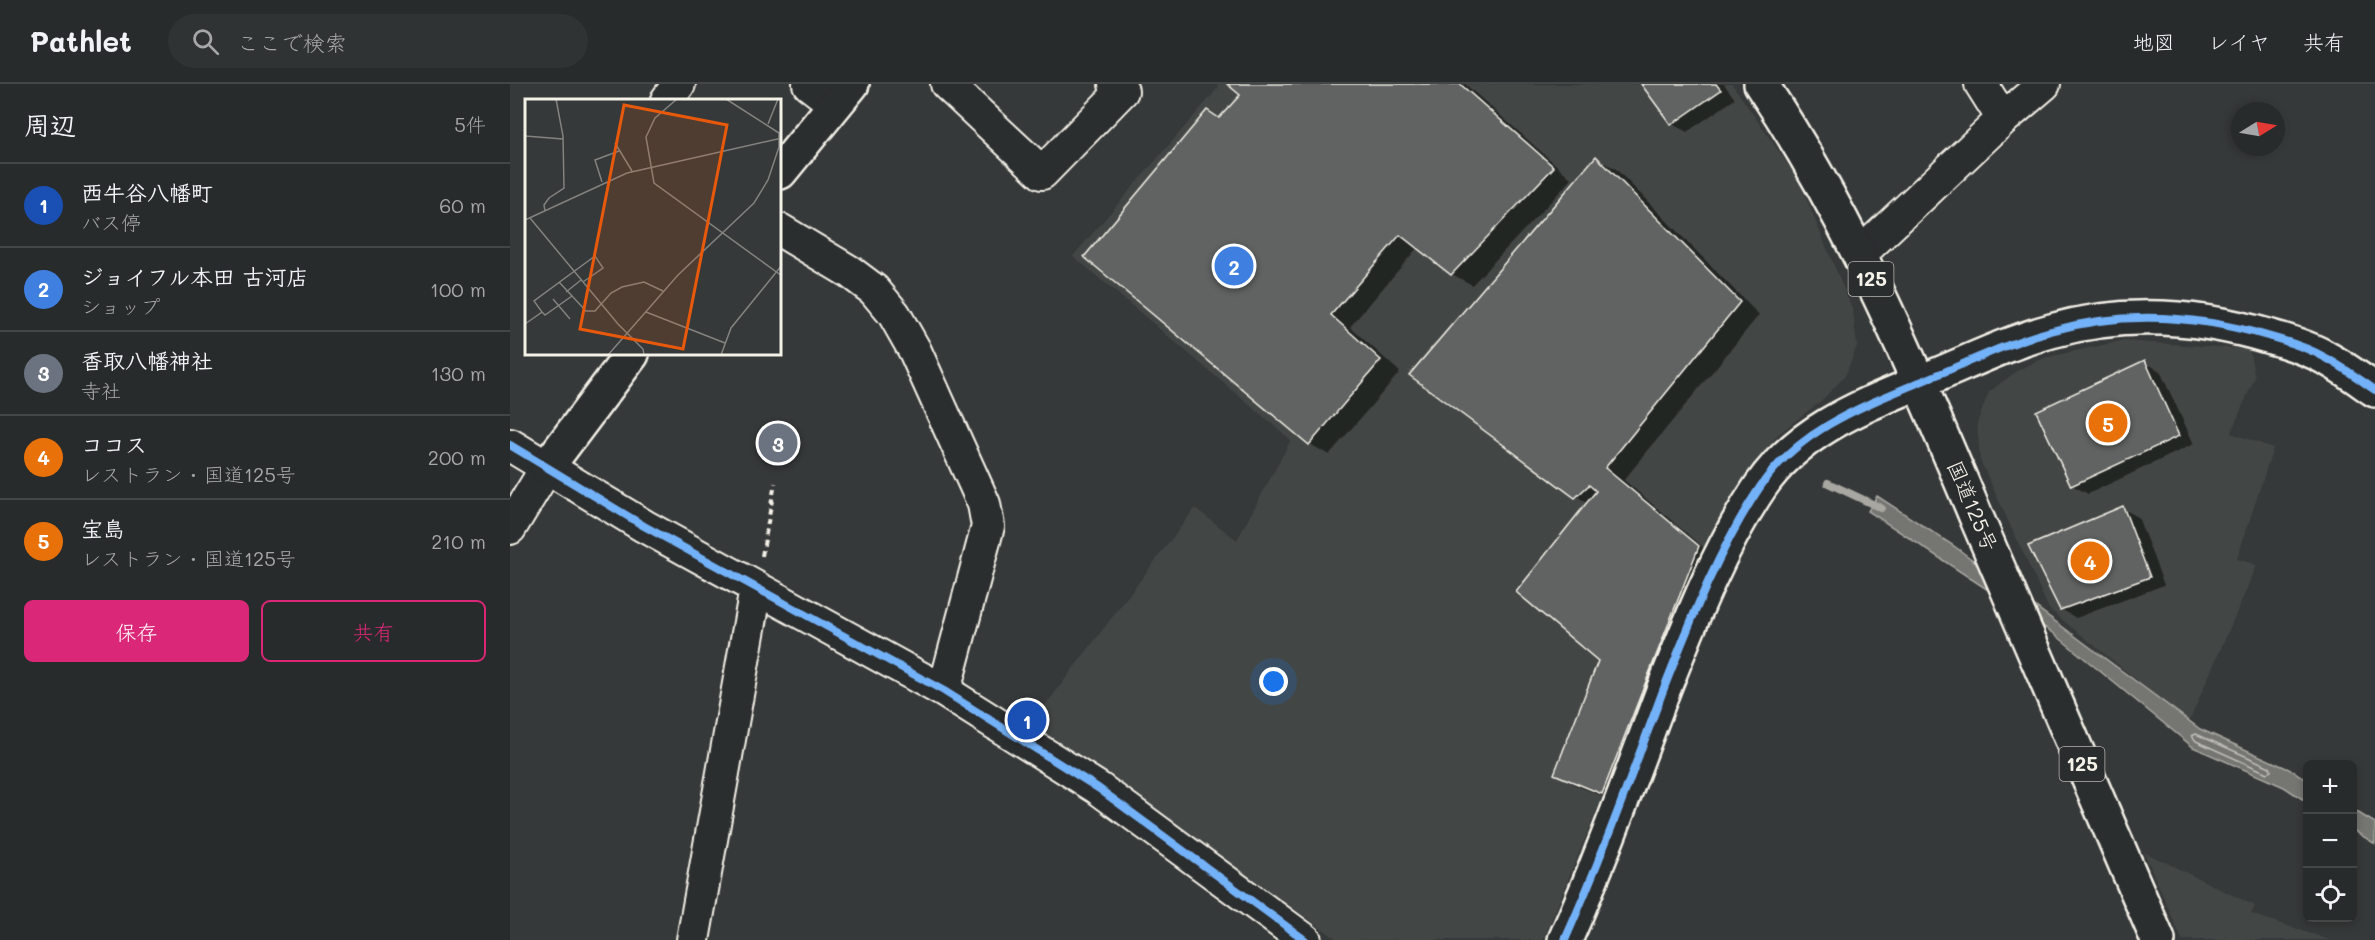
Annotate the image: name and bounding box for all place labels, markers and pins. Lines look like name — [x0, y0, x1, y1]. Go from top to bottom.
pin: 2 — [1214, 244, 1254, 288]
pin: 5 — [2088, 400, 2128, 446]
pin: 3 — [758, 420, 798, 466]
pin: 4 — [2070, 538, 2110, 584]
pin: 1 — [1008, 698, 1046, 742]

